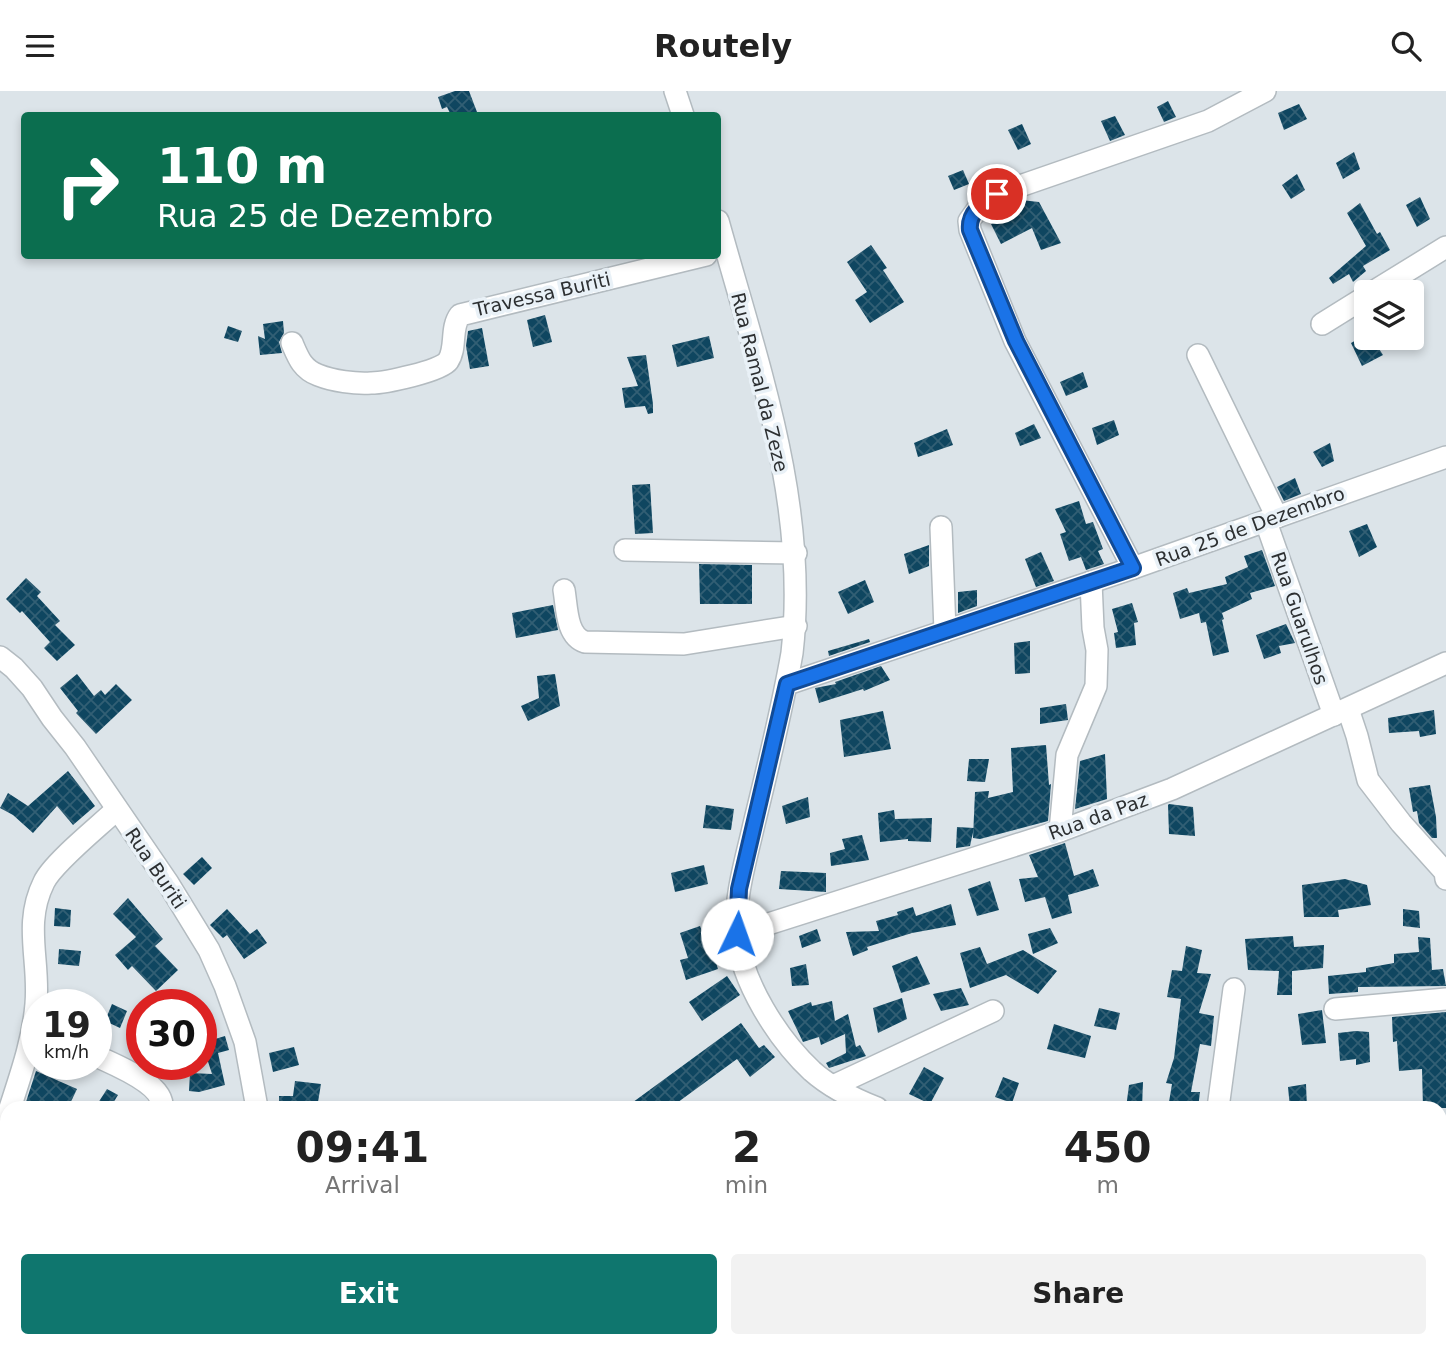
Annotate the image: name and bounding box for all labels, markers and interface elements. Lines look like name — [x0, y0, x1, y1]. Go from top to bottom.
icon: menu — [21, 27, 59, 65]
text: Routely — [654, 27, 792, 65]
icon: search — [1387, 27, 1425, 65]
text: 110 m — [157, 138, 327, 195]
icon: right — [42, 140, 133, 231]
pin — [967, 164, 1027, 224]
icon: arrive — [978, 175, 1016, 213]
text: Rua 25 de Dezembro — [157, 197, 493, 235]
street label: Travessa Buriti — [471, 268, 612, 321]
map controls — [1354, 280, 1424, 350]
button: layers — [1354, 280, 1424, 350]
street label: Rua Ramal da Zeze — [727, 290, 793, 474]
street label: Rua 25 de Dezembro — [1152, 482, 1348, 570]
street label: Rua Guarulhos — [1267, 549, 1333, 687]
street label: Rua da Paz — [1045, 788, 1151, 844]
street label: Rua Buriti — [121, 823, 191, 913]
position arrow — [700, 897, 774, 971]
speed limit sign: 30 — [126, 989, 217, 1080]
text: 19 — [42, 1005, 91, 1045]
text: km/h — [44, 1041, 89, 1062]
text: 09:41 — [296, 1123, 429, 1172]
text: 2 — [732, 1123, 761, 1172]
text: 450 — [1064, 1123, 1151, 1172]
text: Arrival — [325, 1172, 400, 1198]
text: min — [725, 1172, 768, 1198]
text: m — [1096, 1172, 1119, 1198]
button: Exit — [21, 1254, 717, 1334]
button: Share — [731, 1254, 1426, 1334]

